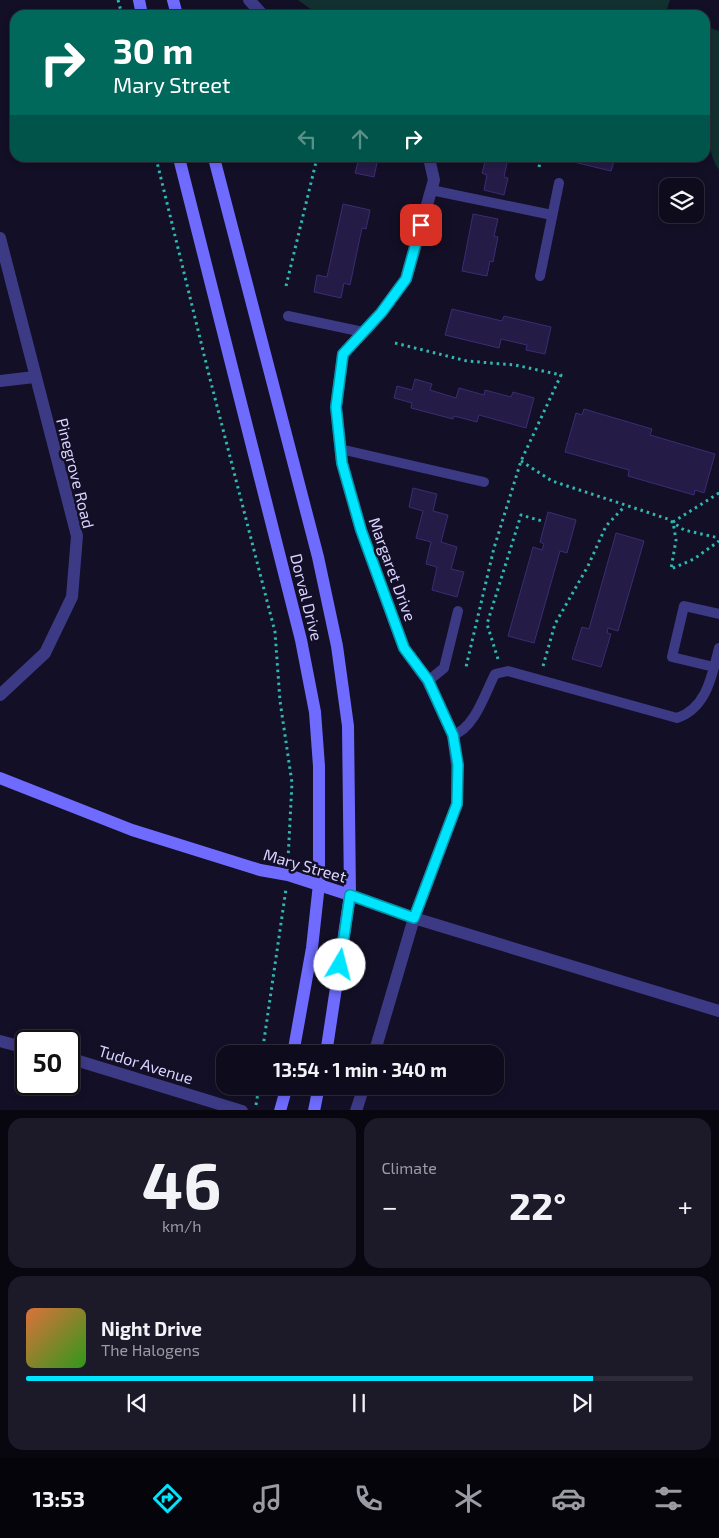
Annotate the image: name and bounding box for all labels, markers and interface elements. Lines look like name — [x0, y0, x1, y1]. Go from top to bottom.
text: 30 m — [113, 29, 193, 71]
icon: right — [30, 30, 95, 95]
text: Mary Street — [113, 71, 230, 97]
icon: left — [293, 125, 321, 153]
icon: ahead — [346, 125, 374, 153]
icon: right — [399, 125, 427, 153]
map controls — [659, 178, 704, 223]
button: layers — [659, 178, 704, 223]
pin — [400, 204, 442, 246]
icon: arrive — [407, 211, 435, 239]
street label: Pinegrove Road — [53, 416, 99, 530]
street label: Margaret Drive — [365, 514, 421, 624]
street label: Dorval Drive — [287, 551, 327, 643]
street label: Mary Street — [261, 844, 349, 886]
position arrow — [313, 938, 365, 990]
speed limit sign: 50 — [15, 1030, 80, 1095]
street label: Tudor Avenue — [96, 1041, 196, 1087]
text: 13:54 · 1 min · 340 m — [273, 1058, 447, 1081]
text: 46 — [142, 1144, 222, 1222]
text: Climate — [382, 1158, 437, 1177]
text: 22° — [509, 1182, 566, 1228]
text: − — [382, 1189, 398, 1223]
text: + — [678, 1189, 693, 1223]
text: km/h — [162, 1216, 202, 1235]
text: Night Drive — [101, 1317, 202, 1340]
text: The Halogens — [101, 1340, 200, 1359]
icon: previous — [123, 1389, 151, 1417]
icon: pause — [345, 1389, 373, 1417]
icon: next — [568, 1389, 596, 1417]
icon: directions — [150, 1481, 185, 1516]
icon: music — [250, 1481, 285, 1516]
icon: phone — [351, 1481, 386, 1516]
icon: climate — [451, 1481, 486, 1516]
icon: car — [551, 1481, 586, 1516]
icon: filters — [651, 1481, 686, 1516]
text: 13:53 — [33, 1485, 85, 1511]

